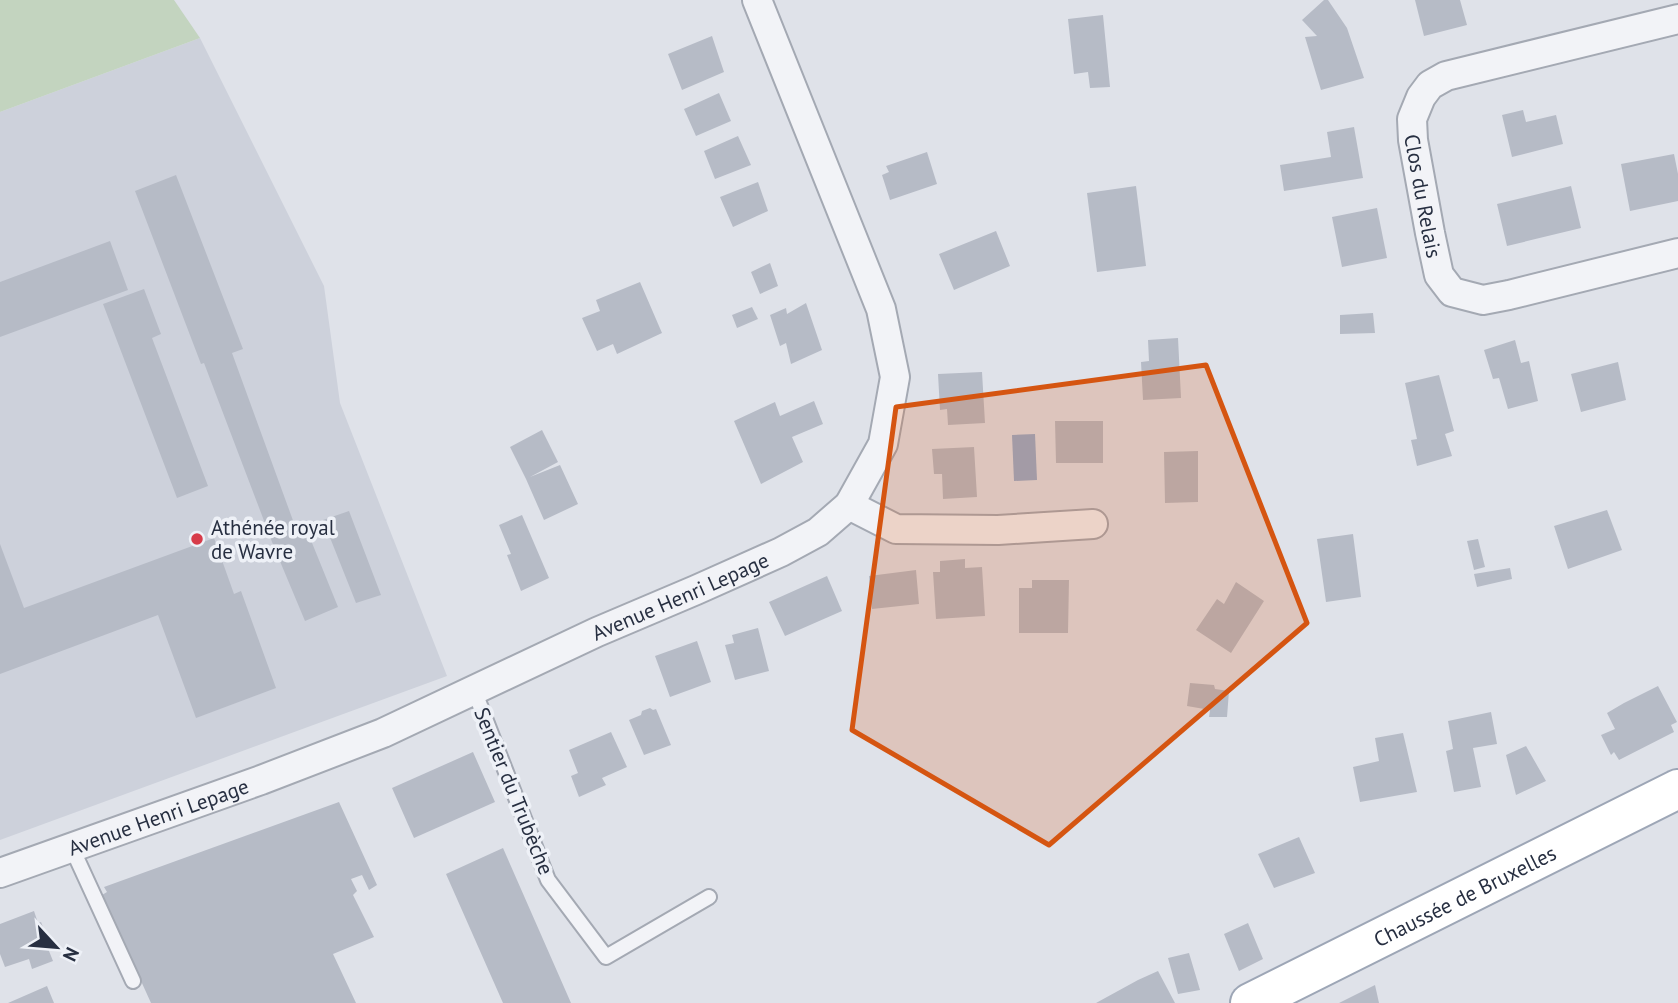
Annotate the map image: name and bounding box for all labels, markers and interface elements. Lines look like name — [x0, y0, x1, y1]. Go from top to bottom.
street label: Clos du Relais — [1399, 132, 1448, 260]
place label: Athénée royal de Wavre — [211, 514, 335, 565]
marker: Athénée royal de Wavre — [189, 531, 205, 547]
street label: Avenue Henri Lepage — [588, 546, 773, 646]
street label: Sentier du Trubèche — [468, 703, 560, 879]
street label: Avenue Henri Lepage — [64, 772, 252, 861]
street label: Chaussée de Bruxelles — [1369, 839, 1560, 953]
north arrow — [21, 912, 91, 982]
text: N — [58, 944, 85, 965]

